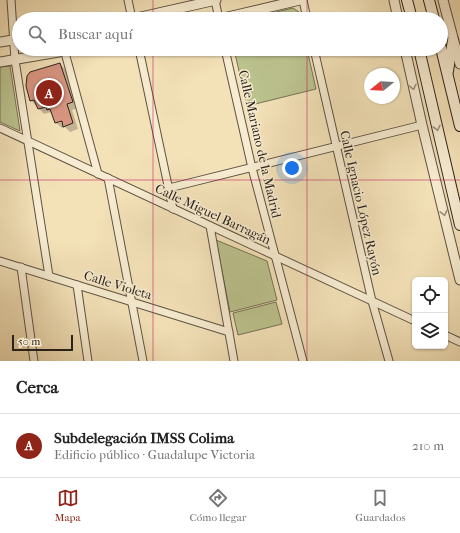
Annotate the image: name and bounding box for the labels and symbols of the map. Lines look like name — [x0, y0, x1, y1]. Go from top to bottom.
north arrow — [364, 68, 400, 104]
street label: Calle Mariano de la Madrid — [236, 69, 285, 220]
pin: A — [36, 78, 62, 108]
one-way arrow — [409, 84, 417, 90]
one-way arrow — [433, 125, 441, 131]
street label: Calle Ignacio López Rayón — [337, 129, 385, 277]
your location — [282, 158, 302, 178]
street label: Calle Miguel Barragán — [153, 181, 274, 248]
one-way arrow — [439, 210, 447, 217]
street label: Calle Violeta — [82, 268, 155, 303]
scale bar — [12, 333, 73, 352]

